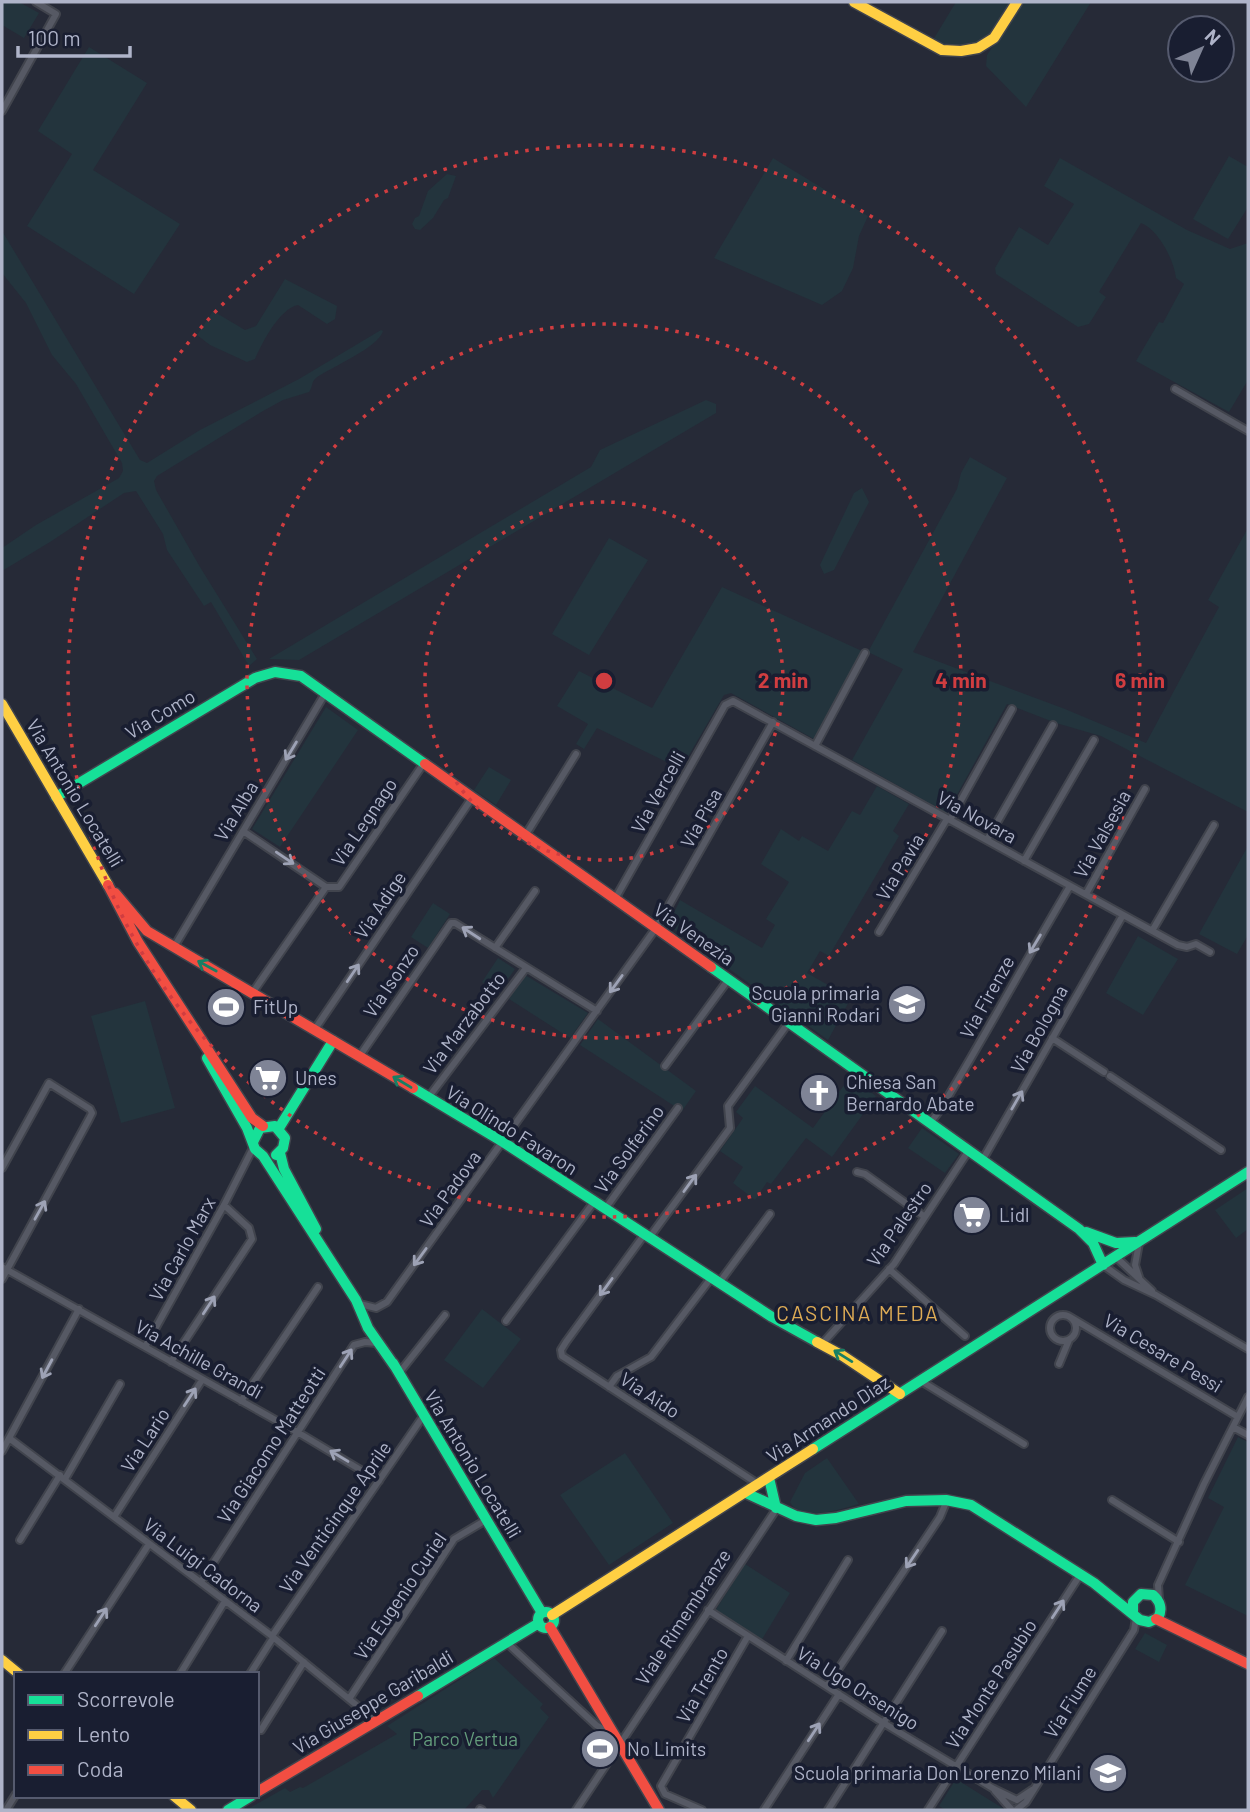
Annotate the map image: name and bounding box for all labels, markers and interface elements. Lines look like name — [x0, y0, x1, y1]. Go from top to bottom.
scale bar — [18, 14, 130, 58]
north arrow — [1166, 14, 1236, 84]
text: N — [1201, 24, 1226, 49]
text: 100 m — [28, 25, 81, 50]
text: 2 min — [758, 667, 808, 692]
text: 4 min — [935, 667, 987, 692]
text: 6 min — [1115, 667, 1165, 692]
centre of rings — [592, 669, 616, 693]
street label: Via Como — [121, 684, 199, 743]
street label: Via Antonio Locatelli — [22, 715, 129, 871]
one-way arrow — [284, 740, 298, 760]
street label: Via Vercelli — [626, 747, 690, 837]
street label: Via Legnago — [326, 773, 401, 870]
street label: Via Alba — [209, 777, 262, 845]
street label: Via Pisa — [675, 784, 726, 852]
street label: Via Novara — [933, 785, 1021, 848]
street label: Via Valsesia — [1068, 786, 1135, 882]
street label: Via Pavia — [871, 829, 928, 904]
one-way arrow — [275, 851, 294, 865]
street label: Via Adige — [349, 867, 410, 943]
street label: Via Venezia — [650, 897, 739, 970]
one-way arrow — [462, 926, 482, 940]
one-way arrow — [1028, 934, 1042, 954]
street label: Via Isonzo — [358, 940, 423, 1022]
street label: Via Firenze — [954, 951, 1019, 1042]
one-way arrow — [197, 959, 218, 972]
one-way arrow — [346, 963, 360, 983]
street label: Via Marzabotto — [418, 967, 510, 1078]
one-way arrow — [609, 974, 623, 993]
place label: Scuola primaria Gianni Rodari — [751, 981, 880, 1026]
street label: Via Bologna — [1005, 981, 1072, 1077]
school or university icon: Scuola primaria Gianni Rodari — [886, 983, 928, 1025]
sports icon: FitUp — [205, 986, 247, 1028]
place label: FitUp — [253, 995, 298, 1018]
supermarket icon: Unes — [247, 1057, 289, 1099]
place label: Unes — [295, 1066, 337, 1089]
place label: Chiesa San Bernardo Abate — [846, 1070, 975, 1115]
church icon: Chiesa San Bernardo Abate — [798, 1072, 840, 1114]
one-way arrow — [393, 1075, 413, 1089]
street label: Via Olindo Favaron — [442, 1080, 582, 1179]
one-way arrow — [1010, 1091, 1024, 1111]
street label: Via Solferino — [589, 1100, 668, 1197]
street label: Via Padova — [414, 1146, 485, 1232]
one-way arrow — [682, 1174, 697, 1193]
street label: Via Palestro — [861, 1177, 936, 1270]
street label: Via Carlo Marx — [144, 1193, 220, 1305]
supermarket icon: Lidl — [951, 1194, 993, 1236]
one-way arrow — [33, 1200, 47, 1221]
place label: Lidl — [999, 1203, 1029, 1226]
one-way arrow — [412, 1247, 427, 1266]
one-way arrow — [599, 1277, 614, 1296]
one-way arrow — [202, 1296, 216, 1316]
district label: CASCINA MEDA — [776, 1300, 940, 1325]
street label: Via Cesare Pessi — [1100, 1308, 1227, 1397]
street label: Via Achille Grandi — [132, 1314, 267, 1403]
one-way arrow — [339, 1349, 353, 1368]
one-way arrow — [834, 1349, 854, 1363]
one-way arrow — [39, 1358, 53, 1379]
street label: Via Giacomo Matteotti — [212, 1362, 330, 1527]
street label: Via Aido — [616, 1367, 684, 1422]
street label: Via Armando Diaz — [762, 1370, 894, 1467]
street label: Via Antonio Locatelli — [420, 1386, 527, 1542]
one-way arrow — [184, 1388, 198, 1408]
street label: Via Lario — [115, 1403, 174, 1476]
street label: Via Venticinque Aprile — [274, 1436, 396, 1597]
one-way arrow — [329, 1449, 349, 1463]
street label: Via Luigi Cadorna — [139, 1512, 267, 1617]
street label: Via Eugenio Curiel — [348, 1528, 451, 1664]
street label: Viale Rimembranze — [630, 1544, 735, 1689]
one-way arrow — [905, 1548, 919, 1568]
one-way arrow — [1051, 1600, 1065, 1619]
one-way arrow — [95, 1607, 109, 1627]
street label: Via Monte Pasubio — [940, 1615, 1041, 1753]
street label: Via Ugo Orsenigo — [793, 1641, 924, 1734]
street label: Via Trento — [671, 1643, 732, 1727]
street label: Via Giuseppe Garibaldi — [288, 1645, 457, 1759]
street label: Via Fiume — [1038, 1661, 1101, 1742]
legend — [14, 1672, 259, 1798]
text: Scorrevole — [77, 1686, 175, 1711]
text: Lento — [77, 1721, 130, 1746]
one-way arrow — [807, 1723, 821, 1743]
park label: Parco Vertua — [412, 1727, 518, 1750]
sports icon: No Limits — [579, 1728, 621, 1770]
place label: No Limits — [627, 1737, 706, 1760]
school or university icon: Scuola primaria Don Lorenzo Milani — [1087, 1752, 1129, 1794]
text: Coda — [77, 1756, 123, 1781]
place label: Scuola primaria Don Lorenzo Milani — [794, 1761, 1081, 1784]

